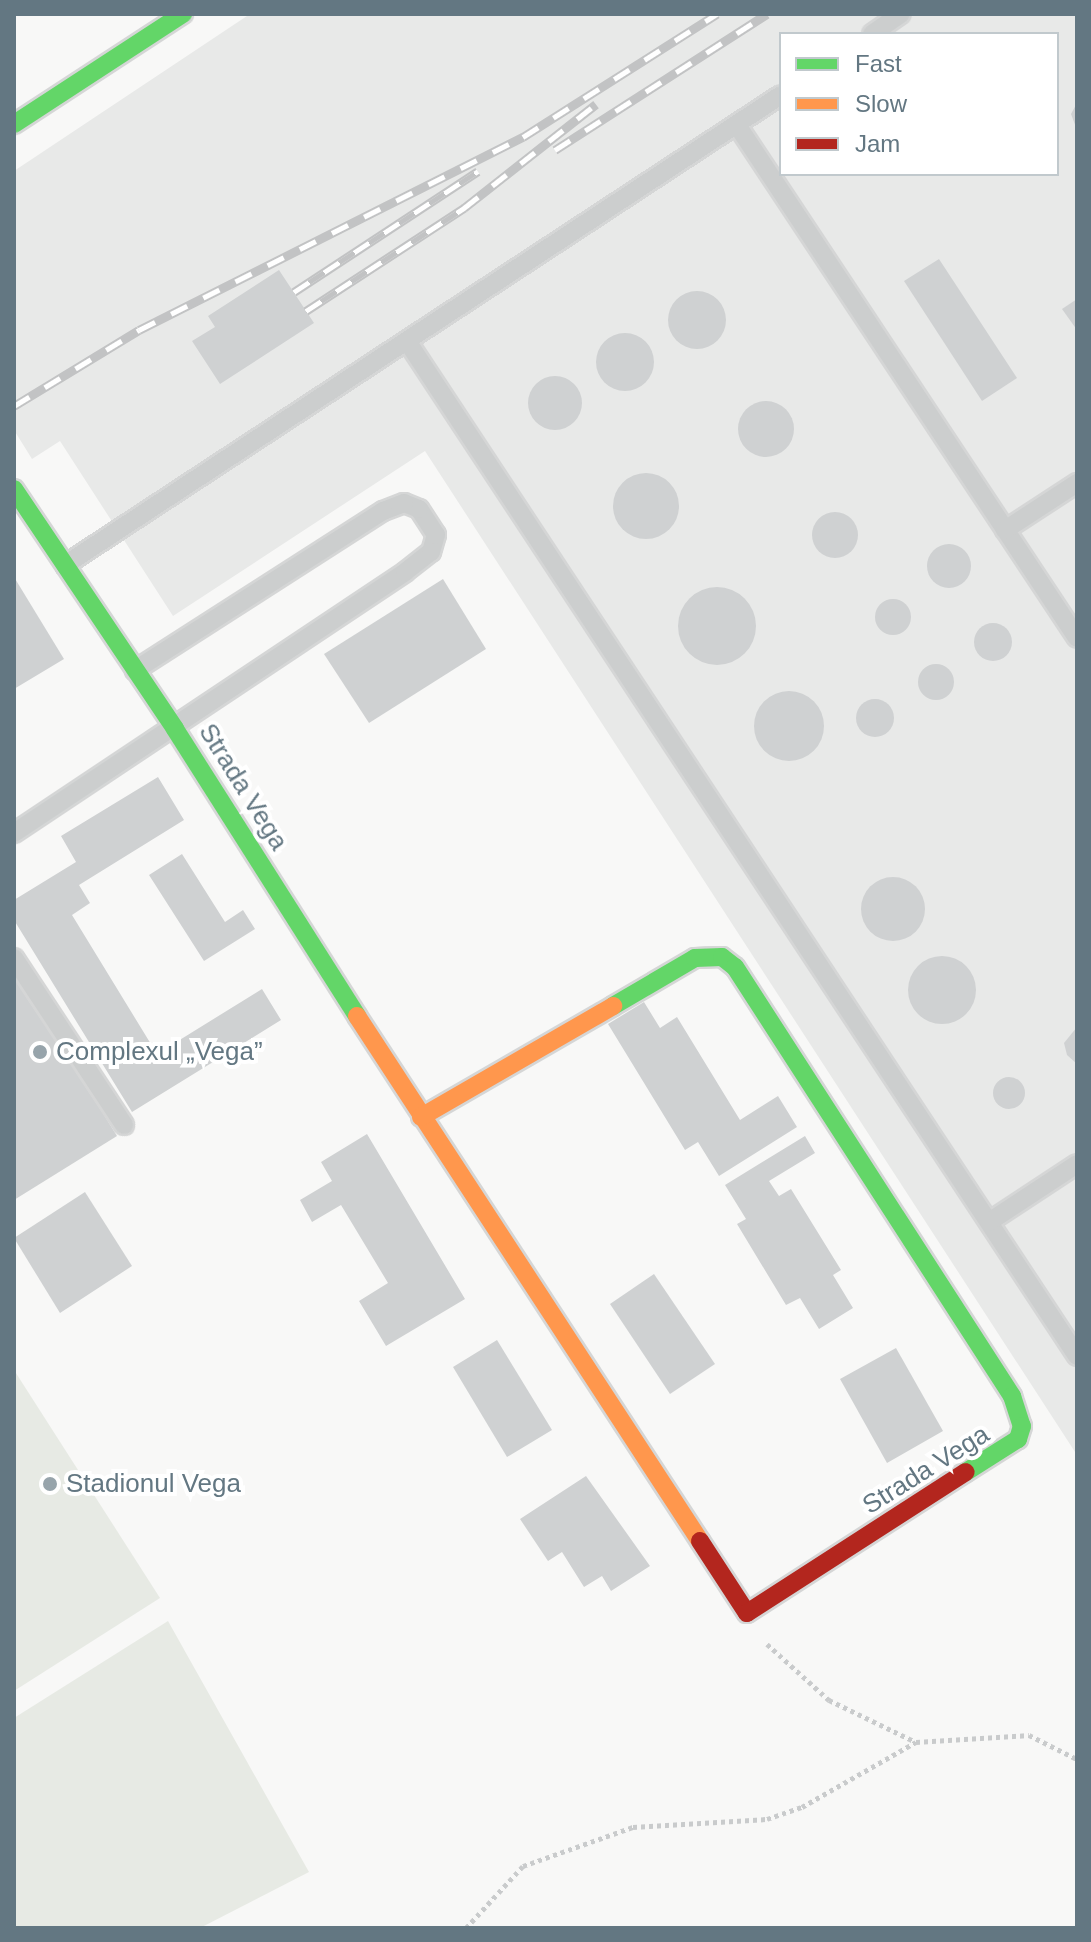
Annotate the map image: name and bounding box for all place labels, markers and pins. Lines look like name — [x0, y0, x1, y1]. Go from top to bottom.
place label: Complexul „Vega” — [56, 1036, 263, 1068]
marker: Complexul „Vega” — [31, 1043, 49, 1061]
place label: Stadionul Vega — [66, 1468, 241, 1500]
marker: Stadionul Vega — [41, 1475, 59, 1493]

